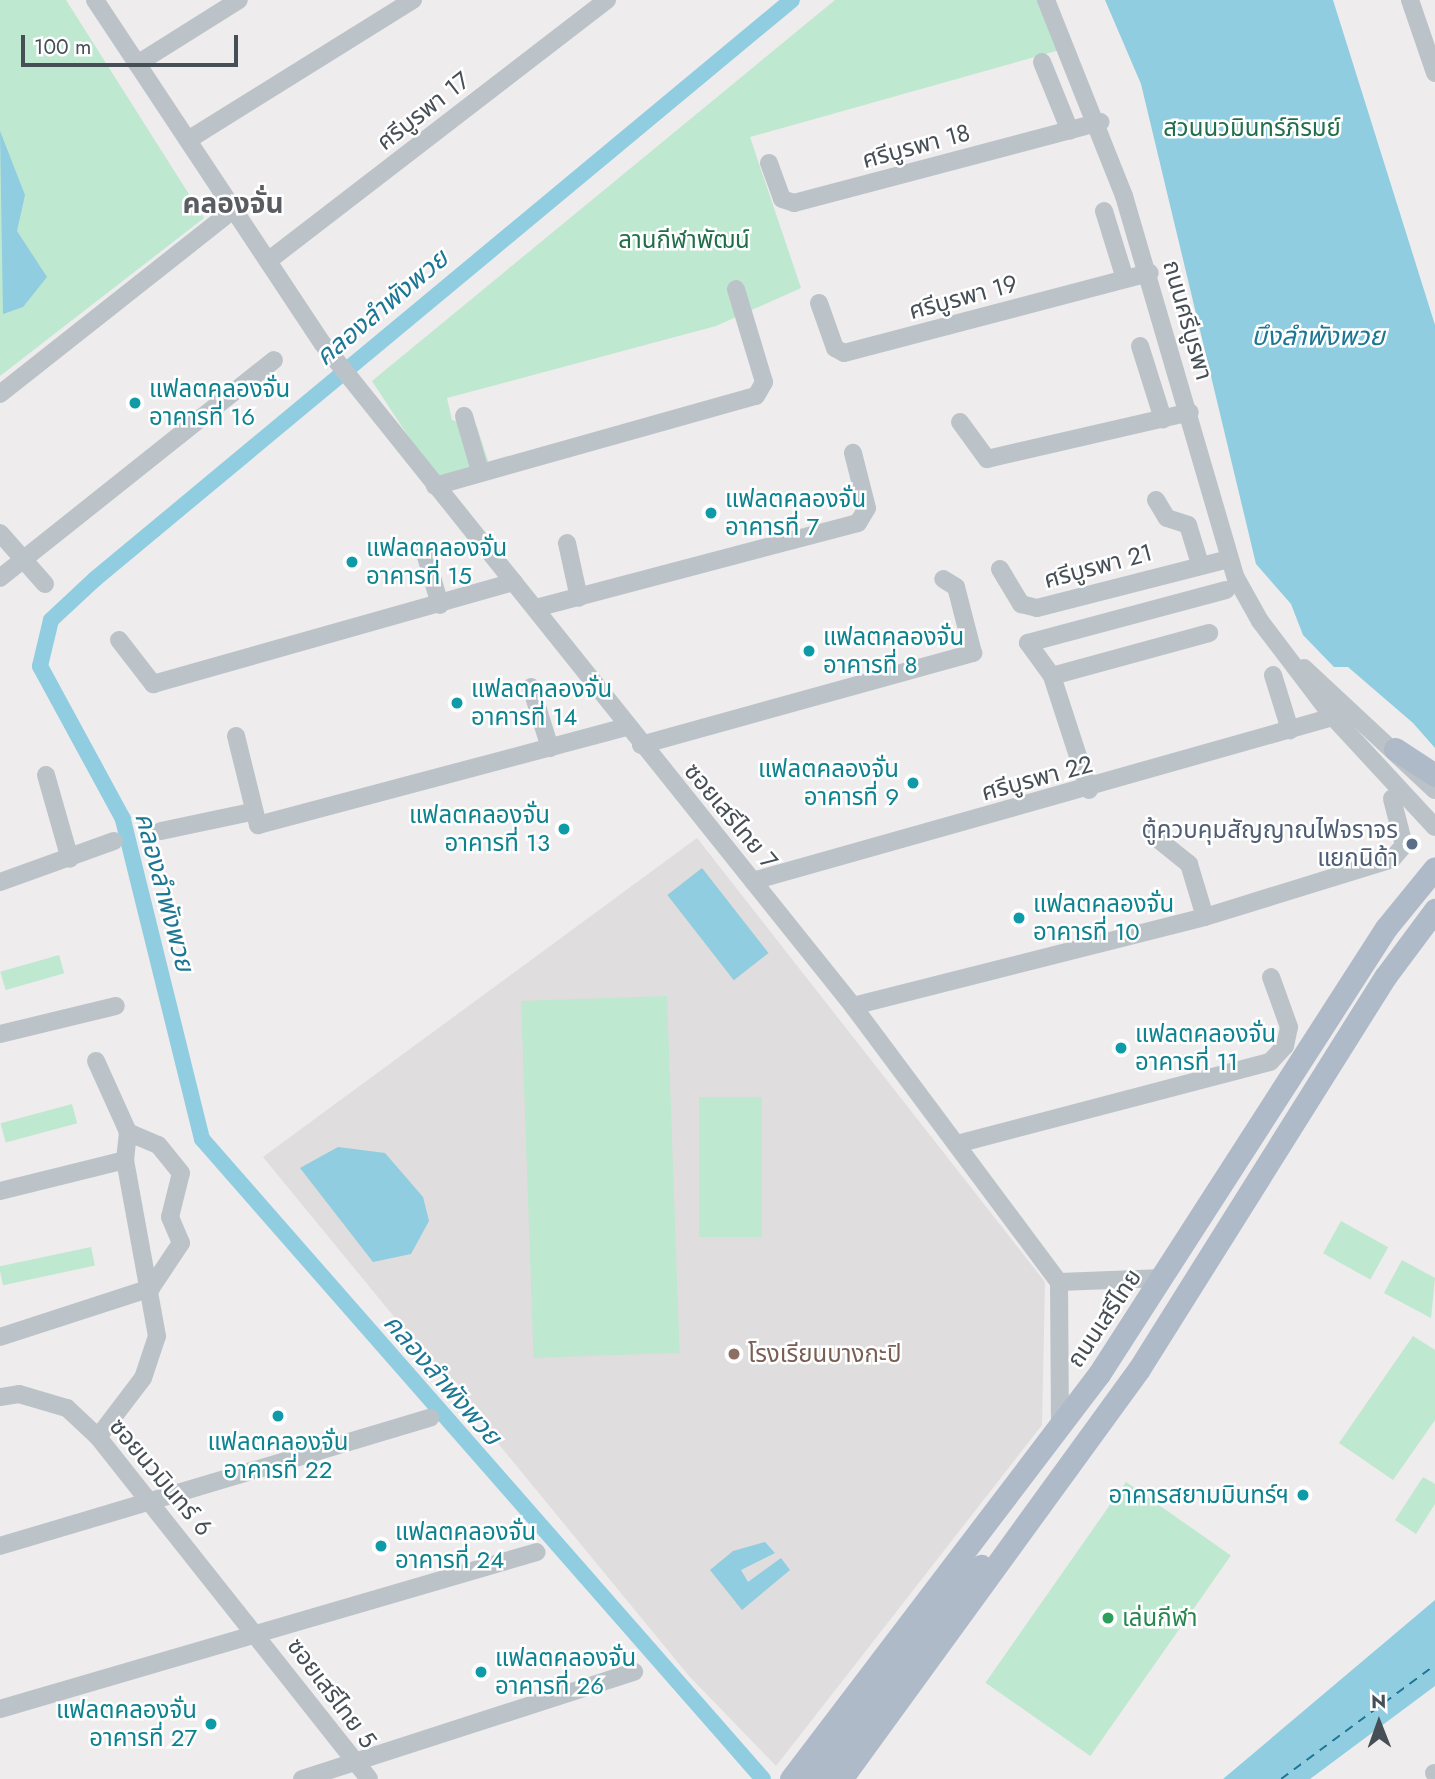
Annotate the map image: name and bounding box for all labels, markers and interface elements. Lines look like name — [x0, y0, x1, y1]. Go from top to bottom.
scale bar — [24, 21, 242, 65]
text: 100 m — [34, 32, 91, 62]
street label: ศรีบูรพา 17 — [371, 66, 475, 156]
park label: สวนนวมินทร์ภิรมย์ — [1163, 114, 1341, 142]
street label: ศรีบูรพา 18 — [859, 118, 973, 174]
district label: คลองจั่น — [182, 187, 284, 221]
park label: ลานกีฬาพัฒน์ — [618, 226, 750, 254]
water label: คลองลำพังพวย — [309, 244, 455, 372]
street label: ถนนศรีบูรพา — [1157, 257, 1219, 383]
street label: ศรีบูรพา 19 — [906, 269, 1020, 325]
water label: บึงลำพังพวย — [1251, 321, 1385, 353]
place label: แฟลตคลองจั่น อาคารที่ 16 — [149, 375, 290, 431]
marker: แฟลตคลองจั่น อาคารที่ 16 — [127, 395, 143, 411]
place label: แฟลตคลองจั่น อาคารที่ 7 — [725, 485, 866, 541]
marker: แฟลตคลองจั่น อาคารที่ 7 — [703, 505, 719, 521]
place label: แฟลตคลองจั่น อาคารที่ 15 — [366, 534, 507, 590]
street label: ศรีบูรพา 21 — [1041, 538, 1155, 594]
marker: แฟลตคลองจั่น อาคารที่ 15 — [344, 554, 360, 570]
place label: แฟลตคลองจั่น อาคารที่ 8 — [823, 623, 964, 679]
marker: แฟลตคลองจั่น อาคารที่ 8 — [801, 643, 817, 659]
place label: แฟลตคลองจั่น อาคารที่ 14 — [471, 675, 612, 731]
marker: แฟลตคลองจั่น อาคารที่ 14 — [449, 695, 465, 711]
street label: ศรีบูรพา 22 — [978, 749, 1096, 807]
place label: แฟลตคลองจั่น อาคารที่ 9 — [758, 755, 899, 811]
street label: ซอยเสรีไทย 7 — [678, 757, 784, 875]
marker: แฟลตคลองจั่น อาคารที่ 9 — [905, 775, 921, 791]
place label: แฟลตคลองจั่น อาคารที่ 13 — [409, 801, 550, 857]
water label: คลองลำพังพวย — [128, 809, 200, 975]
place label: ตู้ควบคุมสัญญาณไฟจราจร แยกนิด้า — [1141, 816, 1398, 872]
marker: แฟลตคลองจั่น อาคารที่ 13 — [556, 821, 572, 837]
marker: ตู้ควบคุมสัญญาณไฟจราจร แยกนิด้า — [1404, 836, 1420, 852]
place label: แฟลตคลองจั่น อาคารที่ 10 — [1033, 890, 1174, 946]
marker: แฟลตคลองจั่น อาคารที่ 10 — [1011, 910, 1027, 926]
place label: แฟลตคลองจั่น อาคารที่ 11 — [1135, 1020, 1276, 1076]
marker: แฟลตคลองจั่น อาคารที่ 11 — [1113, 1040, 1129, 1056]
street label: ถนนเสรีไทย — [1061, 1263, 1147, 1373]
water label: คลองลำพังพวย — [377, 1308, 507, 1452]
place label: โรงเรียนบางกะปิ — [748, 1340, 901, 1368]
marker: โรงเรียนบางกะปิ — [726, 1346, 742, 1362]
marker: แฟลตคลองจั่น อาคารที่ 22 — [270, 1408, 286, 1424]
street label: ซอยนวมินทร์ 6 — [103, 1412, 219, 1542]
place label: แฟลตคลองจั่น อาคารที่ 22 — [207, 1428, 349, 1484]
place label: อาคารสยามมินทร์ฯ — [1109, 1481, 1289, 1509]
marker: อาคารสยามมินทร์ฯ — [1295, 1487, 1311, 1503]
place label: แฟลตคลองจั่น อาคารที่ 24 — [395, 1518, 536, 1574]
marker: แฟลตคลองจั่น อาคารที่ 24 — [373, 1538, 389, 1554]
place label: เล่นกีฬา — [1122, 1604, 1197, 1632]
marker: เล่นกีฬา — [1100, 1610, 1116, 1626]
street label: ซอยเสรีไทย 5 — [281, 1632, 383, 1754]
place label: แฟลตคลองจั่น อาคารที่ 26 — [495, 1644, 636, 1700]
marker: แฟลตคลองจั่น อาคารที่ 26 — [473, 1664, 489, 1680]
north arrow — [1344, 1688, 1414, 1758]
text: N — [1371, 1688, 1386, 1715]
place label: แฟลตคลองจั่น อาคารที่ 27 — [56, 1696, 197, 1752]
marker: แฟลตคลองจั่น อาคารที่ 27 — [203, 1716, 219, 1732]

